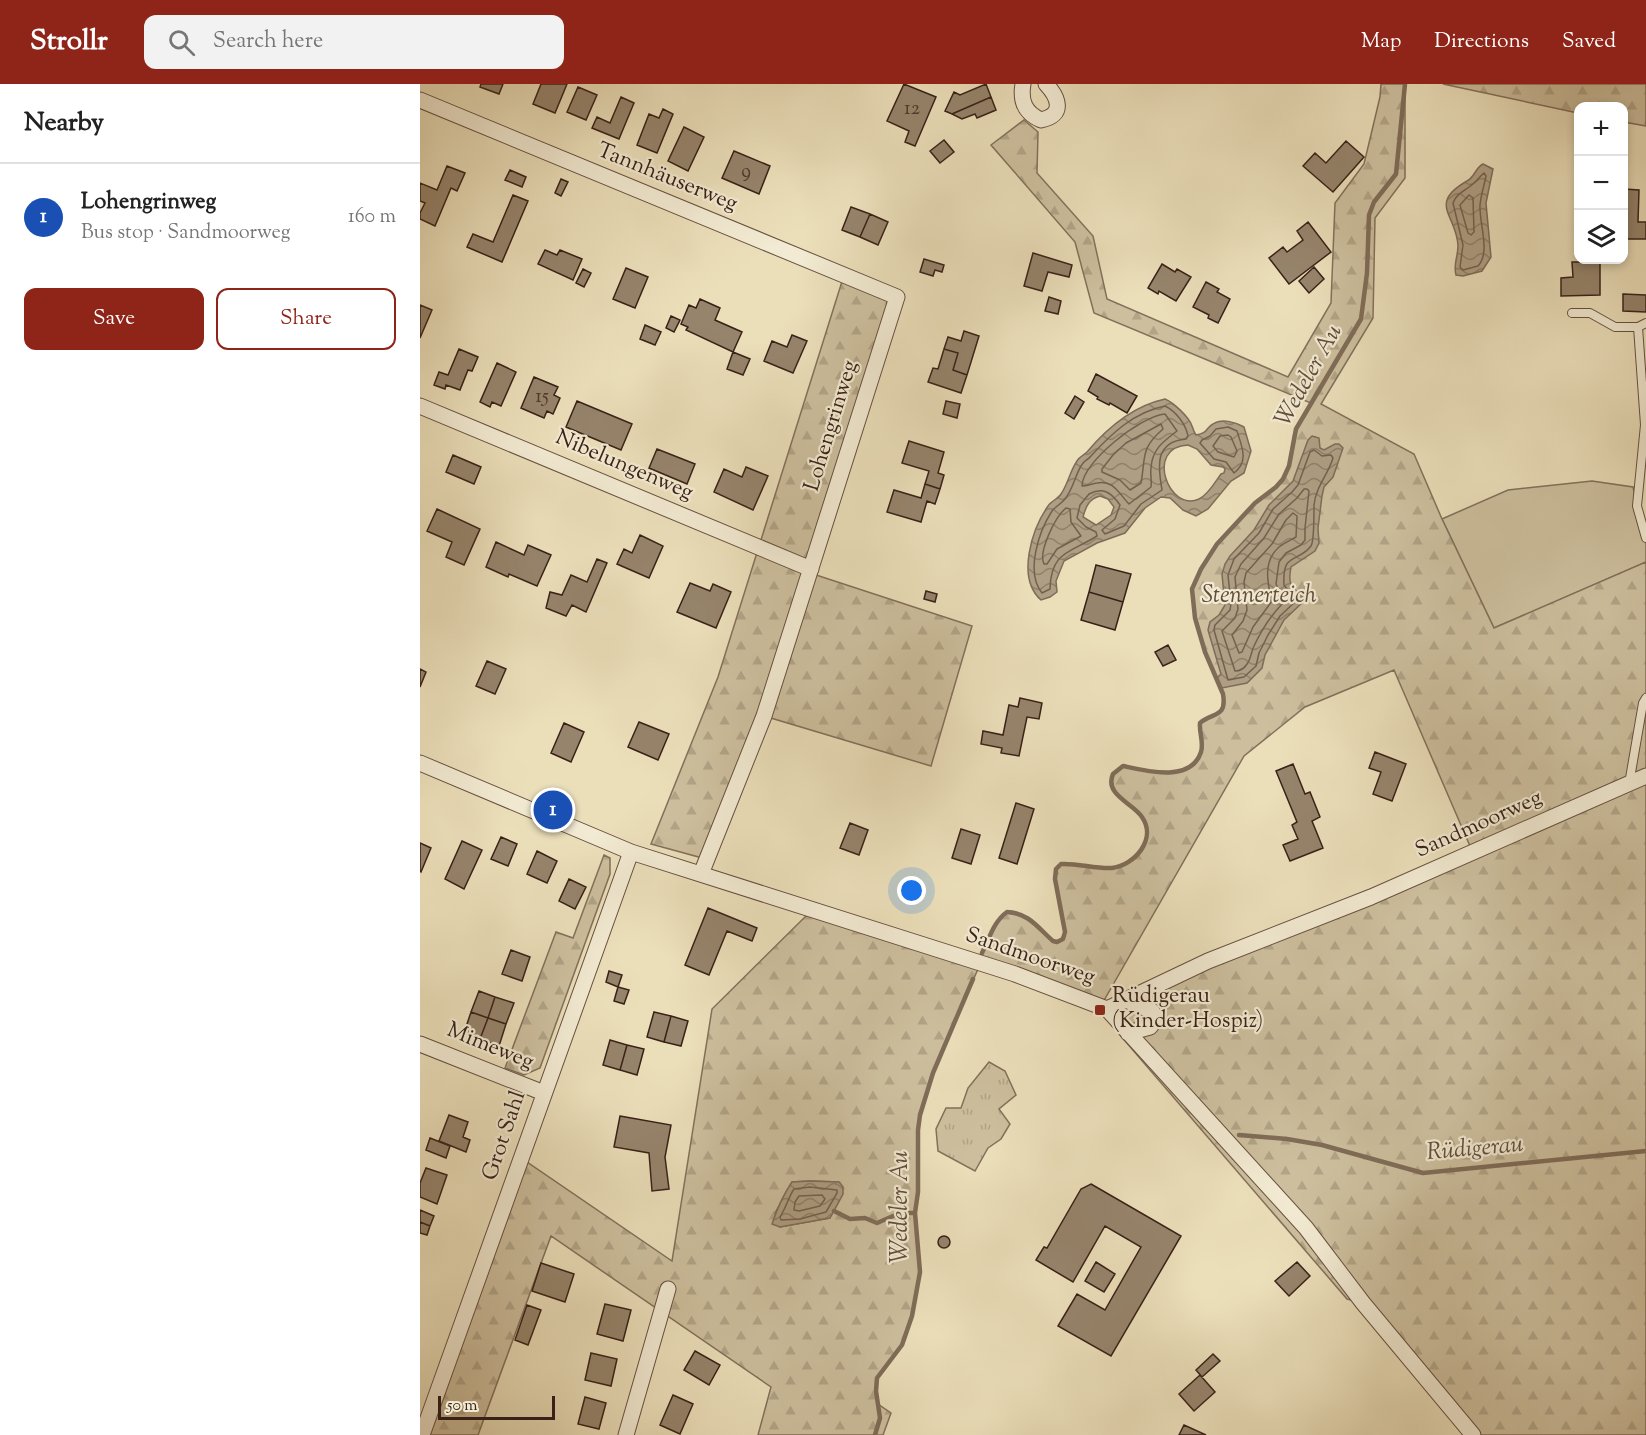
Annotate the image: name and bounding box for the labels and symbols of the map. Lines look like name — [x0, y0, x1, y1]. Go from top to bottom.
house number: 12 — [904, 95, 920, 124]
street label: Tannhäuserweg — [592, 135, 742, 221]
house number: 9 — [741, 158, 751, 187]
water label: Wedeler Au — [1267, 318, 1351, 433]
street label: Lohengrinweg — [797, 356, 867, 495]
house number: 15 — [535, 383, 549, 412]
street label: Nibelungenweg — [550, 423, 698, 510]
water label: Stennerteich — [1202, 579, 1317, 613]
street label: Sandmoorweg — [1411, 783, 1548, 867]
pin: 1 — [534, 788, 572, 832]
your location — [897, 876, 926, 905]
street label: Sandmoorweg — [961, 920, 1100, 994]
place label: Rüdigerau (Kinder-Hospiz) — [1112, 981, 1263, 1038]
marker: Rüdigerau (Kinder-Hospiz) — [1093, 1003, 1107, 1017]
street label: Mimeweg — [442, 1015, 539, 1079]
street label: Grot Sahl — [475, 1087, 535, 1185]
water label: Rüdigerau — [1425, 1128, 1525, 1170]
water label: Wedeler Au — [884, 1150, 918, 1263]
scale bar — [438, 1393, 555, 1420]

